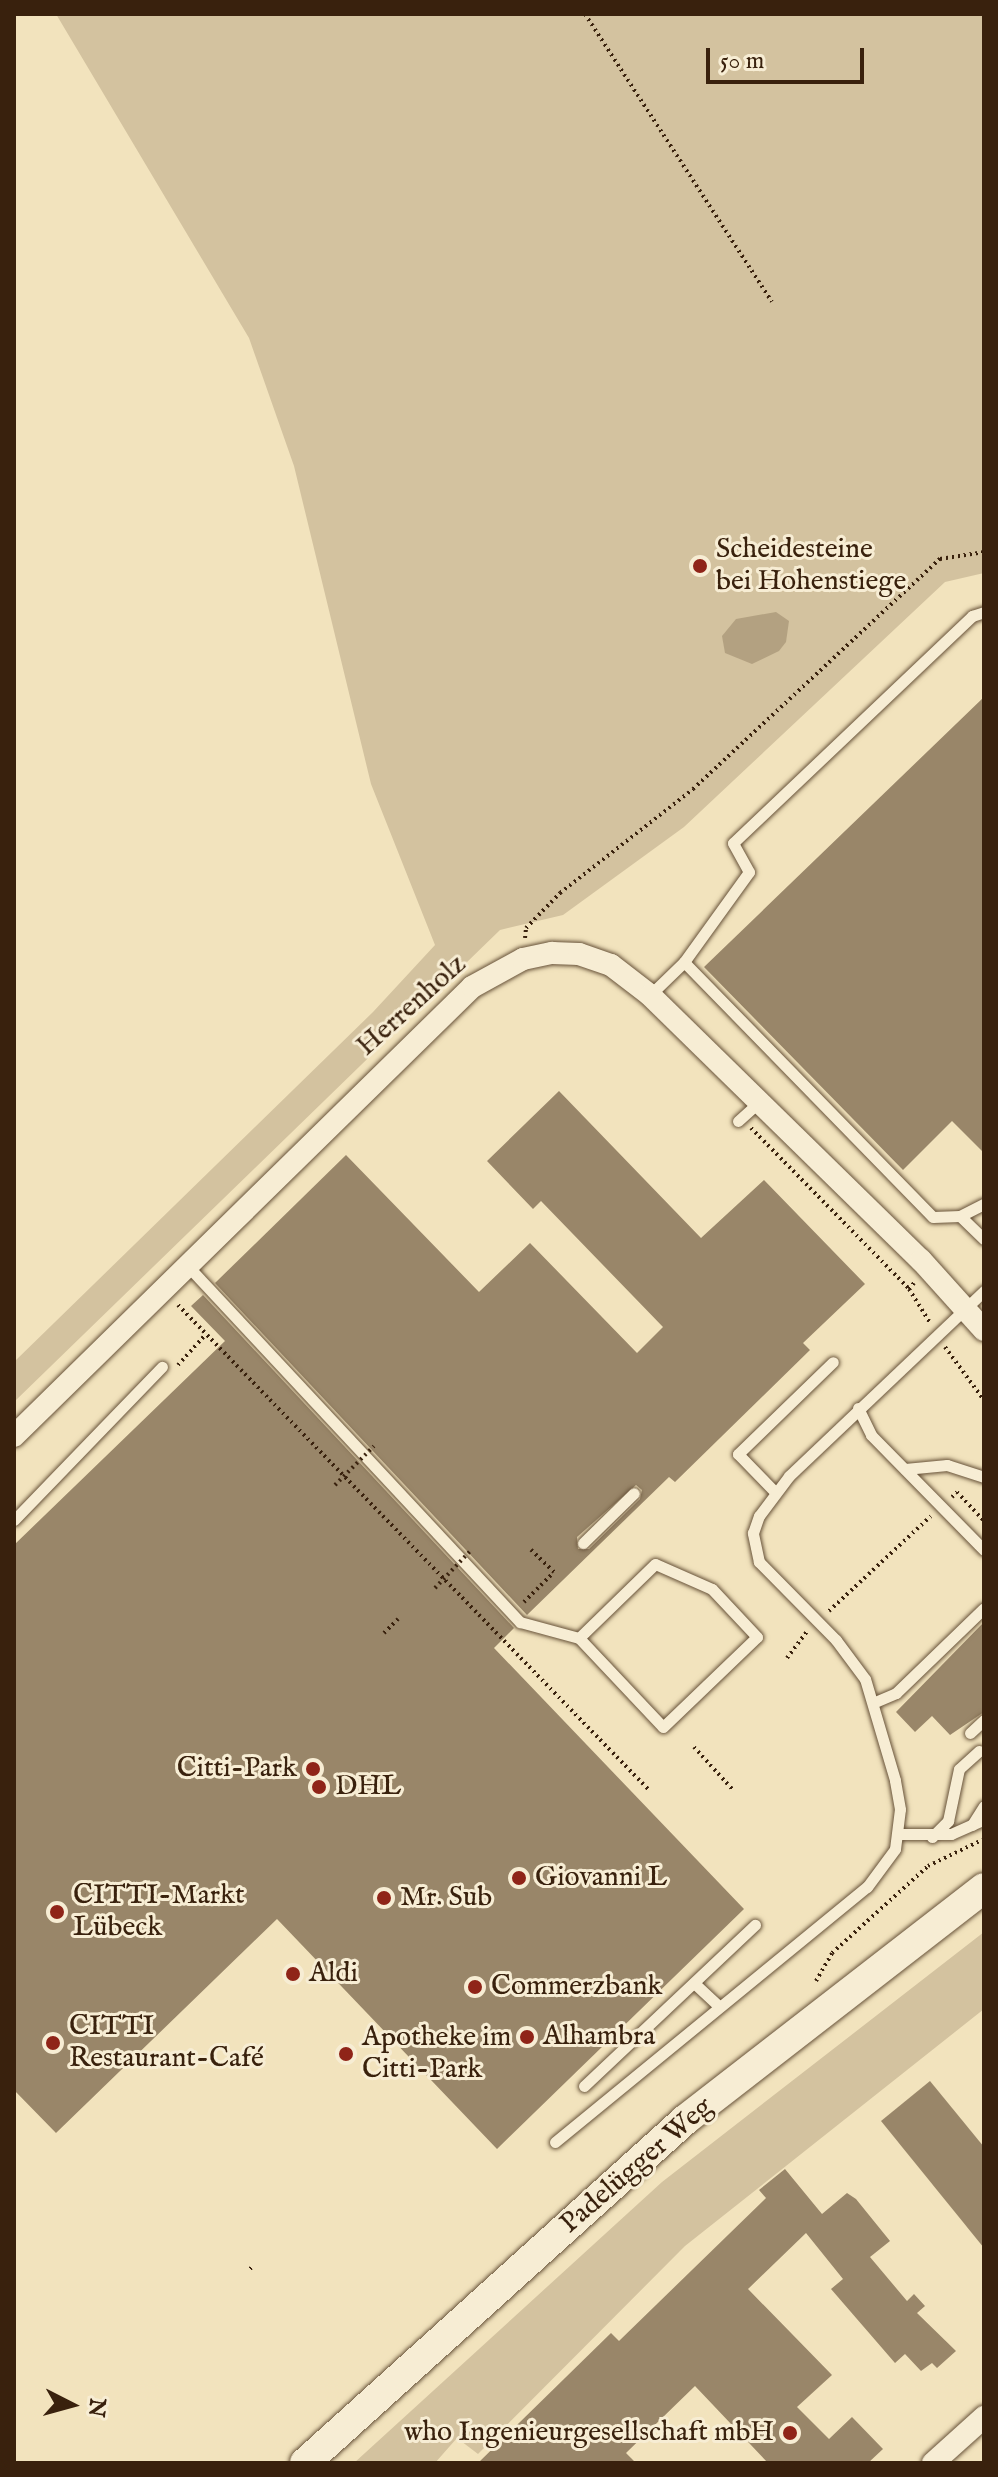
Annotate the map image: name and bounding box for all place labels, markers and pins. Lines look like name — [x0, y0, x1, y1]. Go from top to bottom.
place label: Scheidesteine bei Hohenstiege — [716, 533, 906, 599]
marker: Scheidesteine bei Hohenstiege — [691, 557, 709, 575]
place label: Citti-Park — [177, 1752, 297, 1786]
marker: Citti-Park — [304, 1760, 322, 1778]
place label: DHL — [335, 1770, 401, 1804]
marker: DHL — [310, 1778, 328, 1796]
place label: Giovanni L — [535, 1861, 667, 1895]
marker: Giovanni L — [510, 1869, 528, 1887]
place label: CITTI-Markt Lübeck — [73, 1879, 245, 1945]
place label: Mr. Sub — [400, 1881, 492, 1915]
marker: Mr. Sub — [375, 1889, 393, 1907]
marker: CITTI-Markt Lübeck — [48, 1903, 66, 1921]
place label: Aldi — [309, 1957, 358, 1991]
marker: Aldi — [284, 1965, 302, 1983]
place label: Commerzbank — [491, 1970, 662, 2004]
marker: Commerzbank — [466, 1978, 484, 1996]
place label: CITTI Restaurant-Café — [69, 2010, 264, 2076]
place label: Alhambra — [543, 2020, 655, 2054]
place label: Apotheke im Citti-Park — [362, 2021, 511, 2087]
marker: Alhambra — [518, 2028, 536, 2046]
marker: CITTI Restaurant-Café — [44, 2034, 62, 2052]
marker: Apotheke im Citti-Park — [337, 2045, 355, 2063]
place label: who Ingenieurgesellschaft mbH — [404, 2416, 774, 2450]
marker: who Ingenieurgesellschaft mbH — [781, 2424, 799, 2442]

